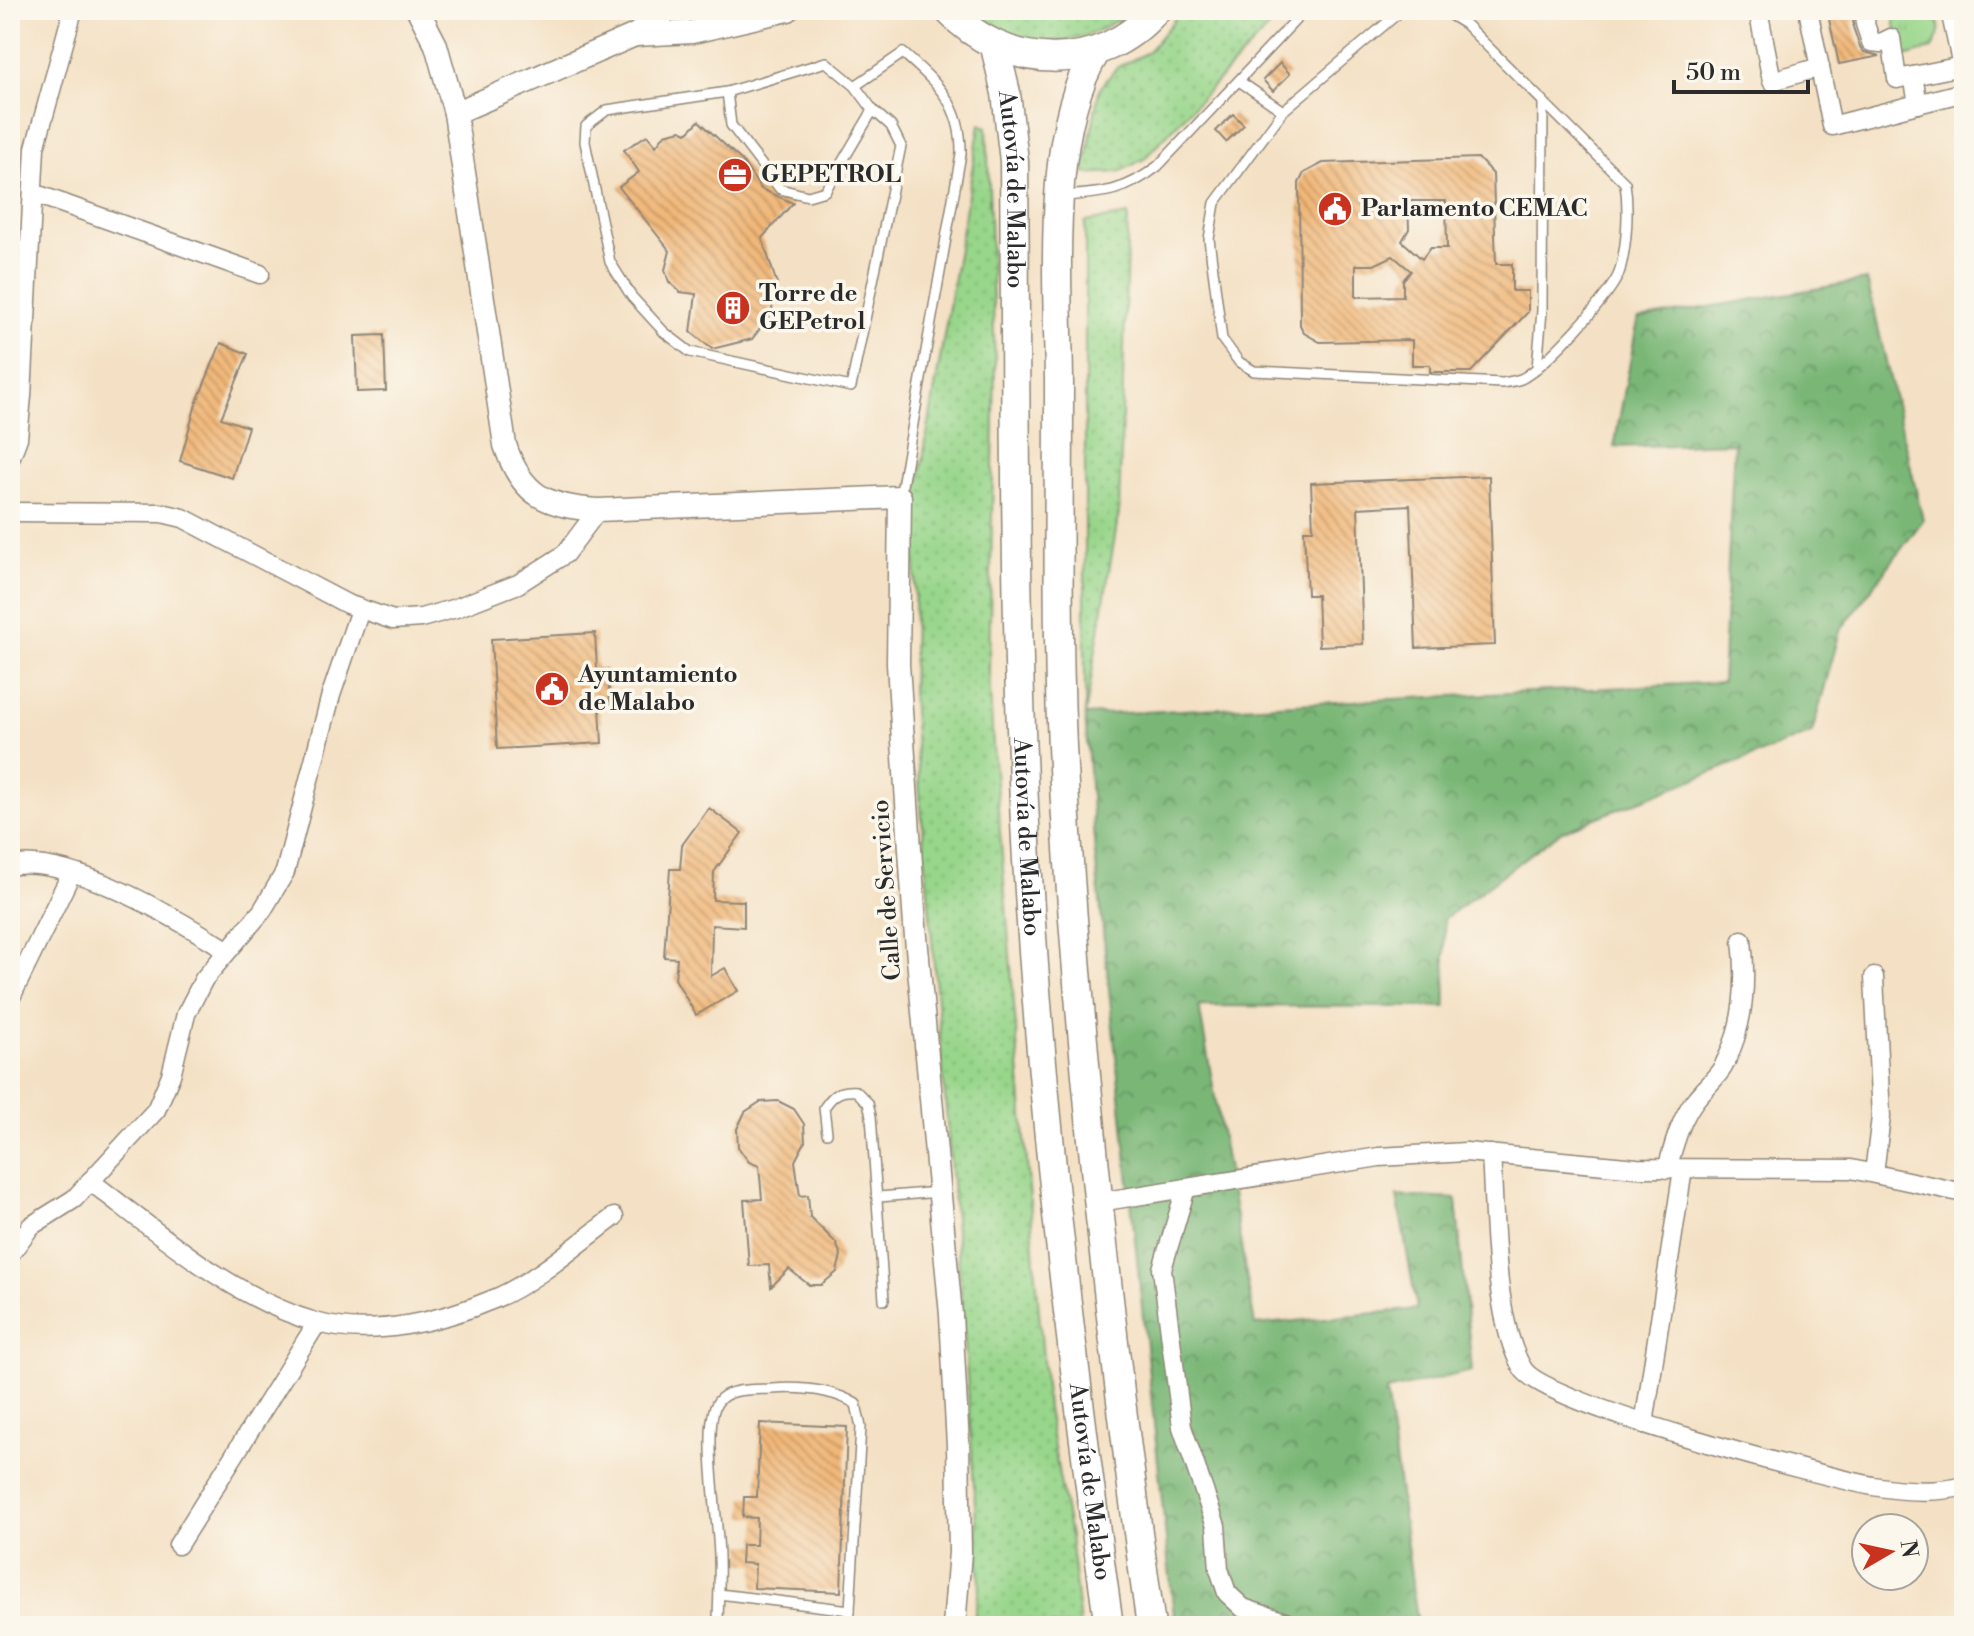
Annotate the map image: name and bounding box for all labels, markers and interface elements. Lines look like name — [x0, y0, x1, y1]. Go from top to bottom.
scale bar — [1674, 44, 1808, 94]
text: 50 m — [1686, 58, 1741, 88]
street label: Autovía de Malabo — [991, 88, 1030, 289]
office icon: GEPETROL — [716, 156, 754, 194]
place label: GEPETROL — [761, 160, 901, 190]
public building icon: Parlamento CEMAC — [1316, 190, 1354, 228]
place label: Parlamento CEMAC — [1361, 194, 1588, 224]
place label: Torre de GEPetrol — [759, 279, 865, 337]
building icon: Torre de GEPetrol — [714, 289, 752, 327]
place label: Ayuntamiento de Malabo — [577, 660, 738, 718]
public building icon: Ayuntamiento de Malabo — [533, 670, 571, 708]
street label: Autovía de Malabo — [1006, 736, 1047, 937]
street label: Calle de Servicio — [866, 799, 908, 981]
street label: Autovía de Malabo — [1062, 1380, 1118, 1582]
north arrow — [1850, 1512, 1930, 1592]
text: N — [1894, 1538, 1923, 1560]

